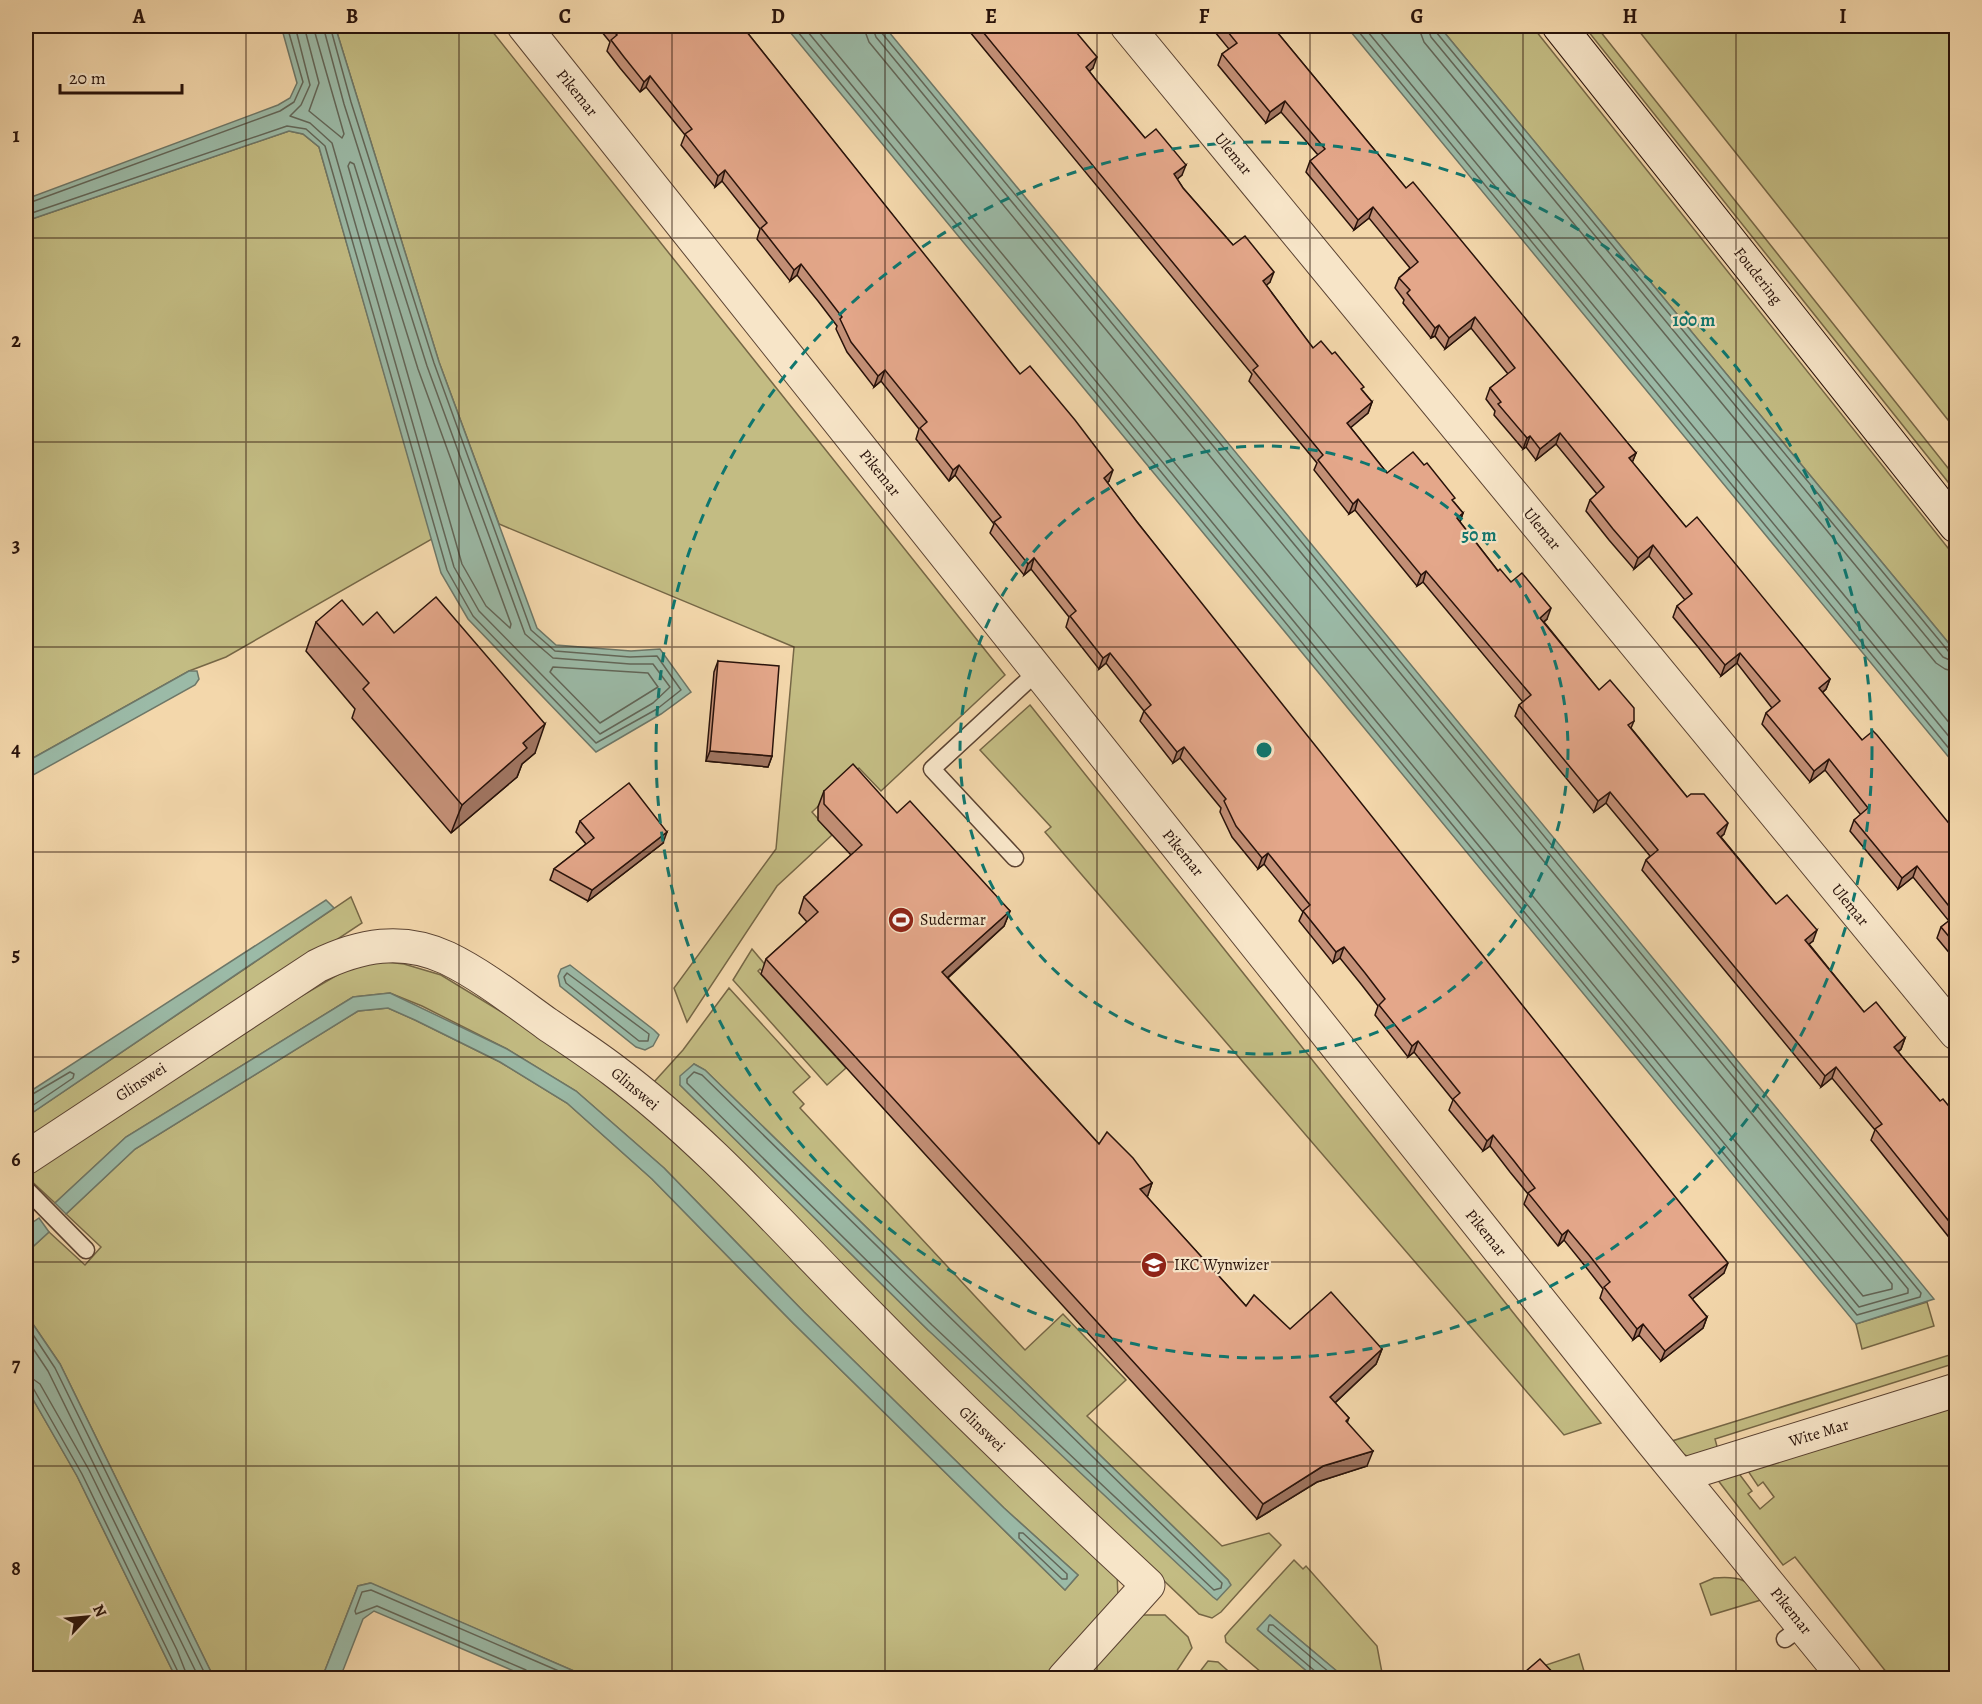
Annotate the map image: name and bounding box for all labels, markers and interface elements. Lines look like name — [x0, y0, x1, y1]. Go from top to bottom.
text: A — [132, 3, 146, 30]
text: B — [346, 3, 358, 30]
text: C — [559, 3, 571, 30]
text: D — [771, 3, 785, 30]
text: E — [985, 3, 997, 30]
text: F — [1199, 3, 1210, 30]
text: G — [1410, 3, 1424, 30]
text: H — [1623, 3, 1638, 30]
text: I — [1839, 3, 1847, 30]
scale bar — [60, 57, 182, 95]
street label: Pikemar — [551, 65, 603, 121]
text: 20 m — [69, 66, 106, 90]
text: 1 — [12, 122, 20, 149]
street label: Ulemar — [1209, 128, 1257, 180]
street label: Foudering — [1729, 243, 1787, 309]
text: 100 m — [1673, 308, 1715, 332]
text: 2 — [11, 327, 21, 354]
street label: Pikemar — [854, 445, 906, 501]
street label: Ulemar — [1518, 503, 1566, 555]
text: 50 m — [1462, 523, 1496, 547]
text: 3 — [12, 532, 20, 559]
text: 4 — [11, 736, 21, 763]
centre of rings — [1254, 740, 1274, 760]
street label: Pikemar — [1157, 825, 1209, 881]
street label: Ulemar — [1826, 879, 1874, 931]
sports icon: Sudermar — [886, 905, 916, 935]
place label: Sudermar — [920, 909, 986, 931]
text: 5 — [12, 941, 20, 968]
street label: Glinswei — [111, 1057, 171, 1107]
street label: Glinswei — [606, 1062, 664, 1116]
text: 6 — [11, 1146, 21, 1173]
street label: Pikemar — [1460, 1205, 1512, 1261]
school or university icon: IKC Wynwizer — [1139, 1250, 1169, 1280]
place label: IKC Wynwizer — [1174, 1254, 1269, 1276]
text: 7 — [12, 1351, 21, 1378]
street label: Glinswei — [954, 1401, 1010, 1457]
street label: Wite Mar — [1785, 1414, 1852, 1453]
text: 8 — [11, 1555, 21, 1582]
street label: Pikemar — [1765, 1583, 1817, 1639]
north arrow — [57, 1587, 117, 1647]
text: N — [87, 1601, 112, 1621]

